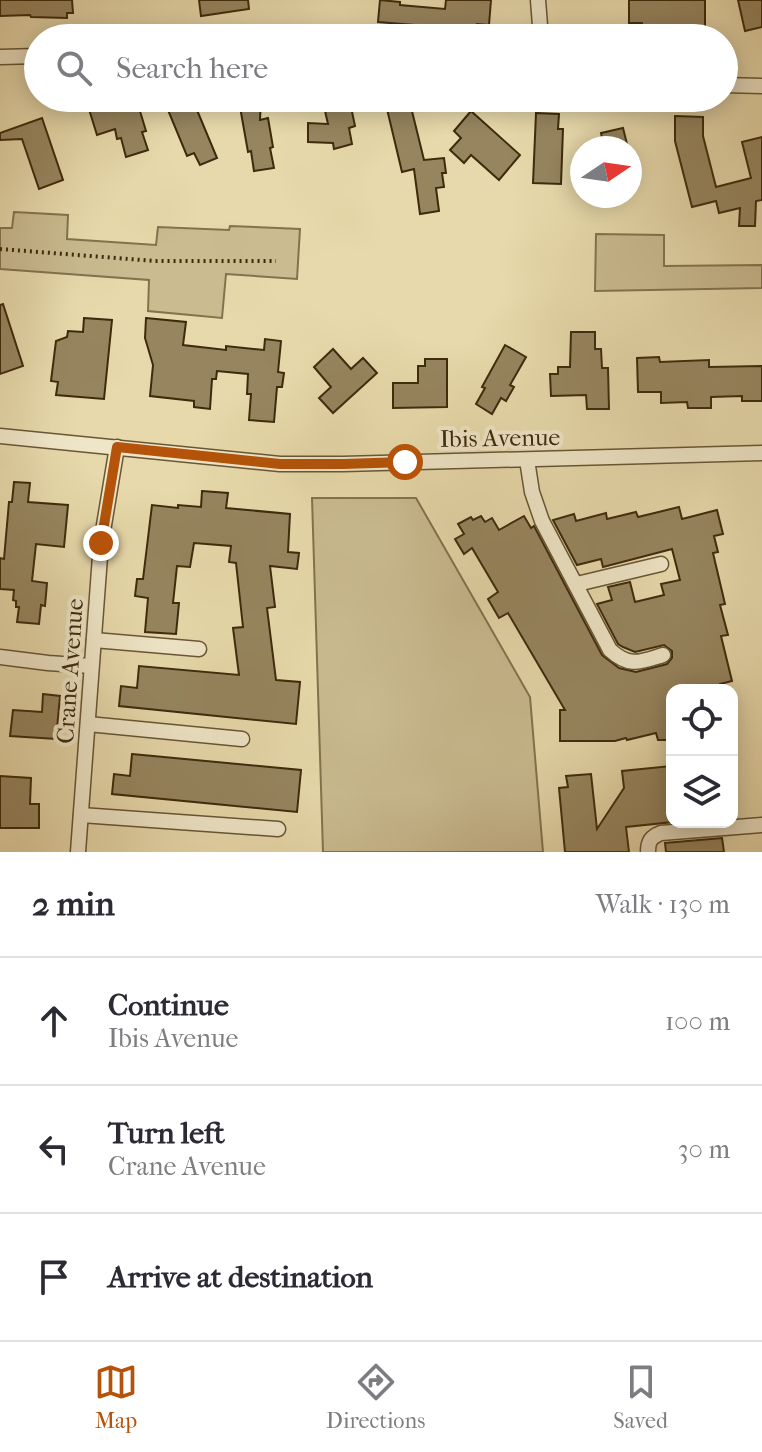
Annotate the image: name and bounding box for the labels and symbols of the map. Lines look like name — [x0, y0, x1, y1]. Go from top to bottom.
north arrow — [570, 136, 642, 208]
street label: Ibis Avenue — [440, 423, 561, 453]
route start — [387, 444, 423, 480]
route end — [83, 525, 119, 561]
street label: Crane Avenue — [51, 597, 89, 745]

